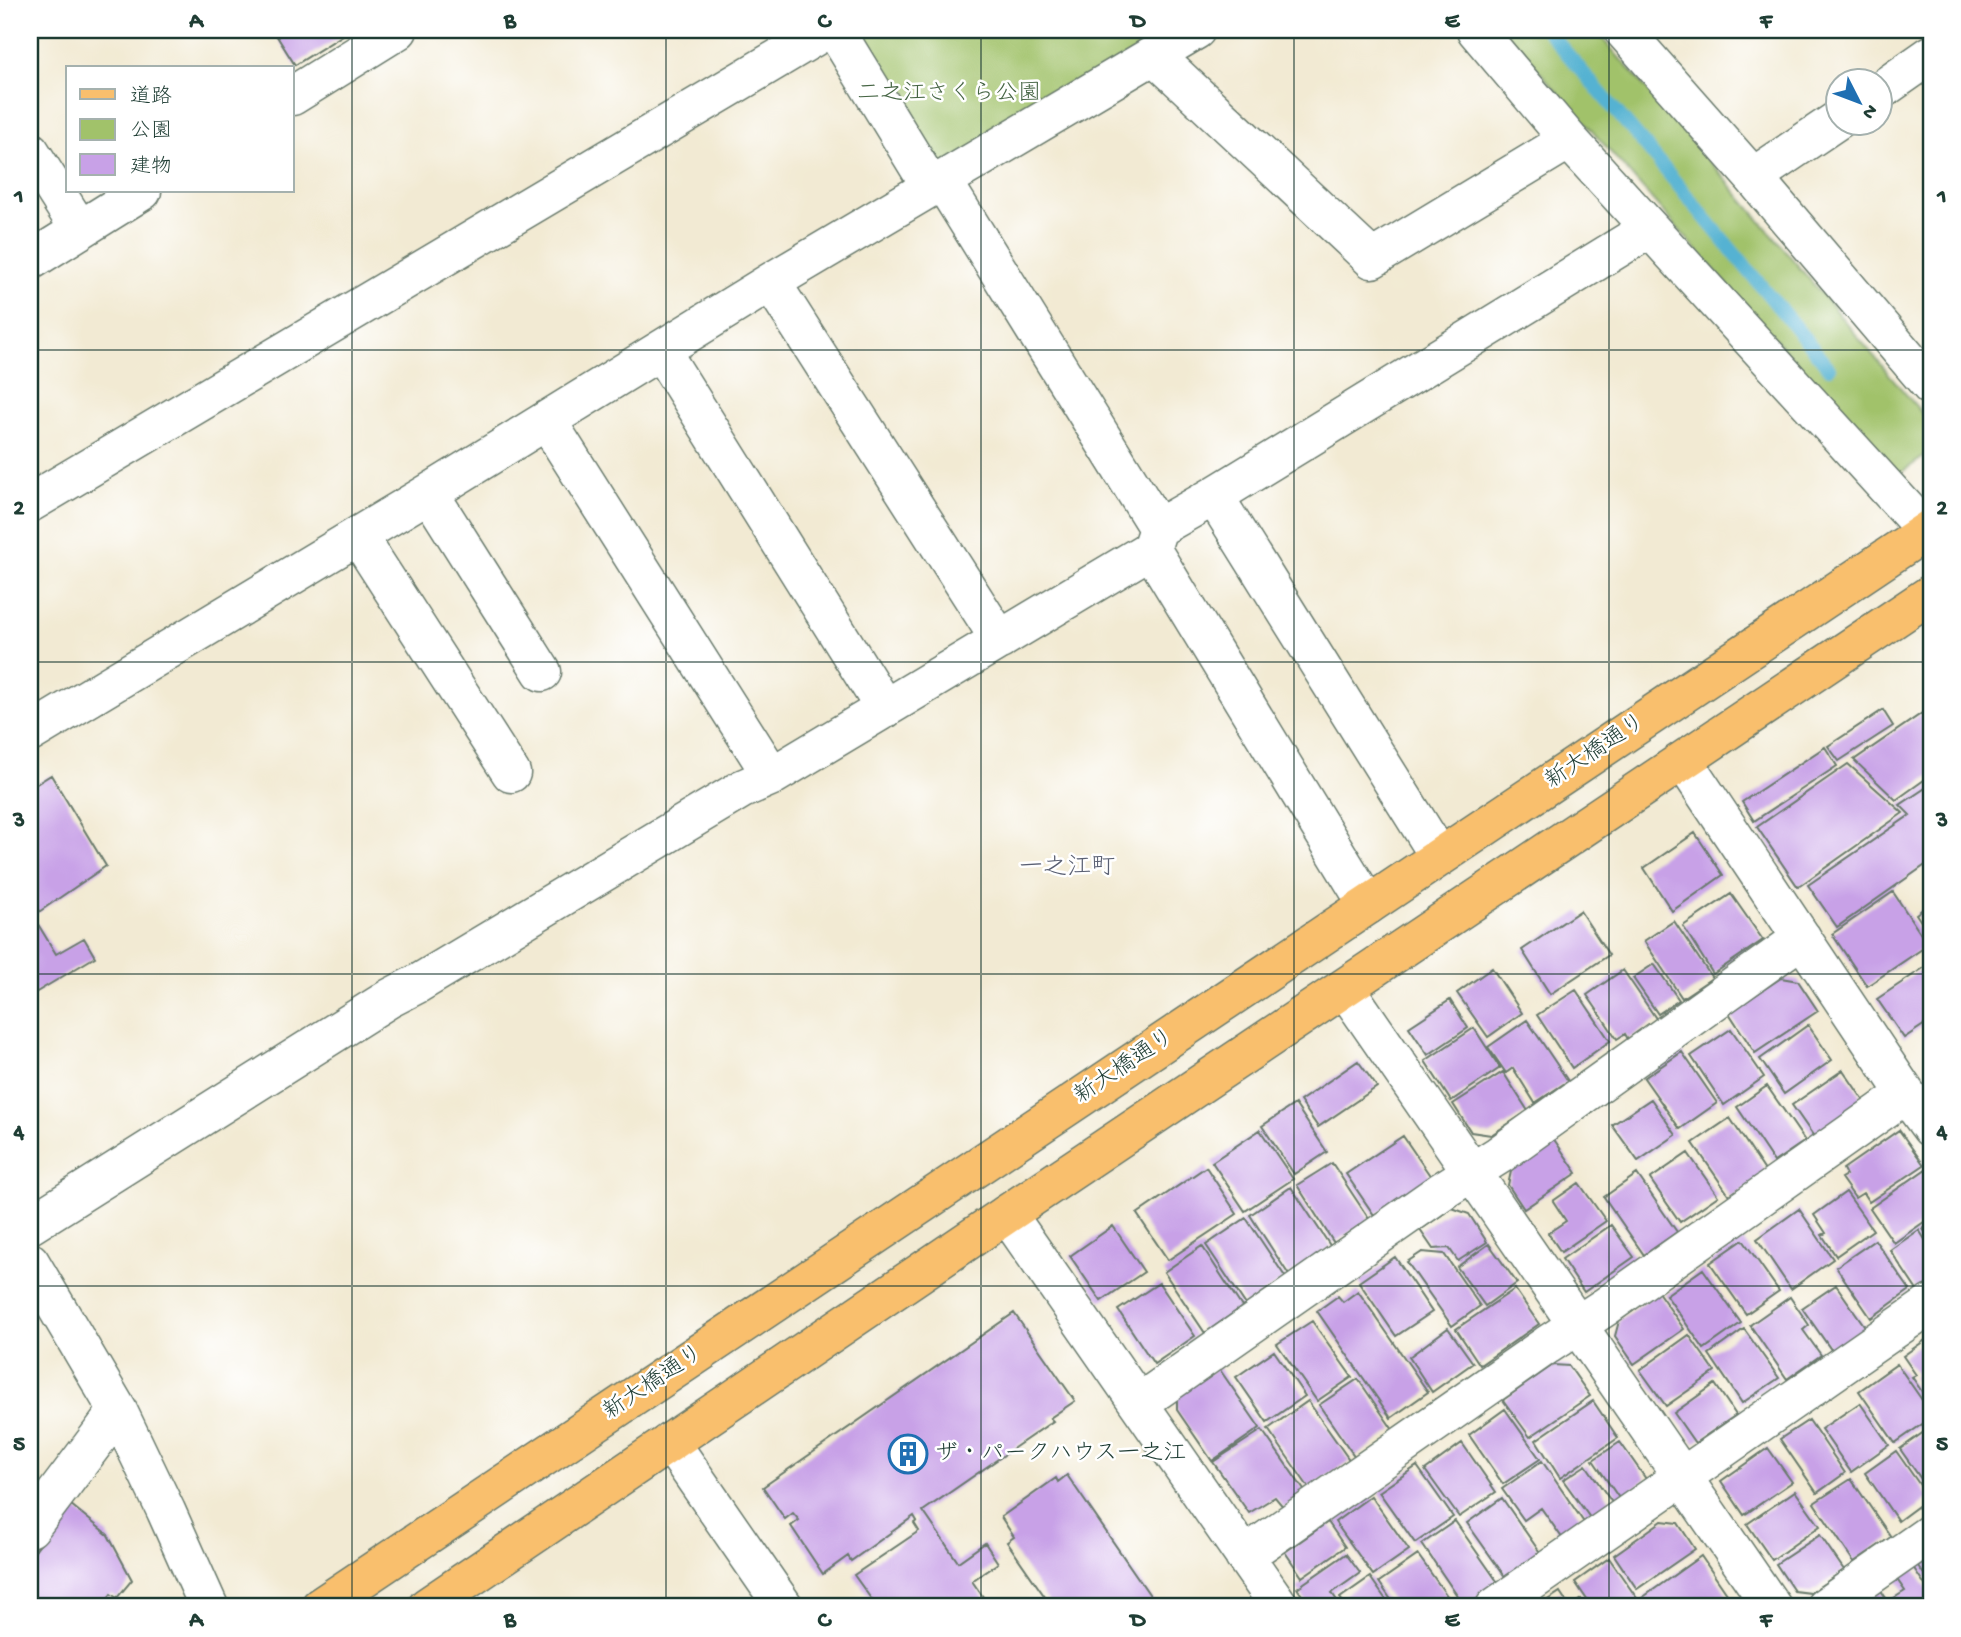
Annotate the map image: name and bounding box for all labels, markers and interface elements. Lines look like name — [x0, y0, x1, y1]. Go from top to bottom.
text: A — [188, 9, 204, 36]
text: B — [503, 9, 517, 36]
text: C — [818, 9, 833, 36]
text: D — [1129, 9, 1147, 36]
text: E — [1445, 9, 1461, 36]
text: F — [1759, 9, 1774, 36]
legend — [66, 66, 294, 192]
north arrow — [1825, 66, 1895, 136]
park label: 二之江さくら公園 — [857, 81, 1041, 108]
text: 道路 — [130, 85, 172, 111]
text: N — [1856, 99, 1882, 123]
text: 公園 — [130, 120, 172, 145]
text: 建物 — [130, 155, 172, 181]
text: 1 — [13, 184, 24, 211]
text: 1 — [1936, 184, 1947, 211]
text: 2 — [13, 496, 25, 523]
text: 2 — [1936, 496, 1948, 523]
street label: 新大橋通り — [1540, 708, 1651, 795]
text: 3 — [12, 808, 25, 835]
text: 3 — [1935, 808, 1948, 835]
district label: 一之江町 — [1019, 854, 1115, 883]
street label: 新大橋通り — [1069, 1023, 1180, 1110]
text: 4 — [13, 1120, 25, 1147]
text: 4 — [1936, 1120, 1948, 1147]
street label: 新大橋通り — [598, 1339, 709, 1426]
text: 5 — [13, 1432, 25, 1459]
text: 5 — [1936, 1432, 1948, 1459]
building icon: ザ・パークハウス一之江 — [887, 1433, 929, 1475]
place label: ザ・パークハウス一之江 — [935, 1441, 1186, 1468]
text: A — [188, 1608, 204, 1635]
text: B — [503, 1608, 517, 1635]
text: C — [818, 1608, 833, 1635]
text: D — [1129, 1608, 1147, 1635]
text: E — [1445, 1608, 1461, 1635]
text: F — [1759, 1608, 1774, 1635]

